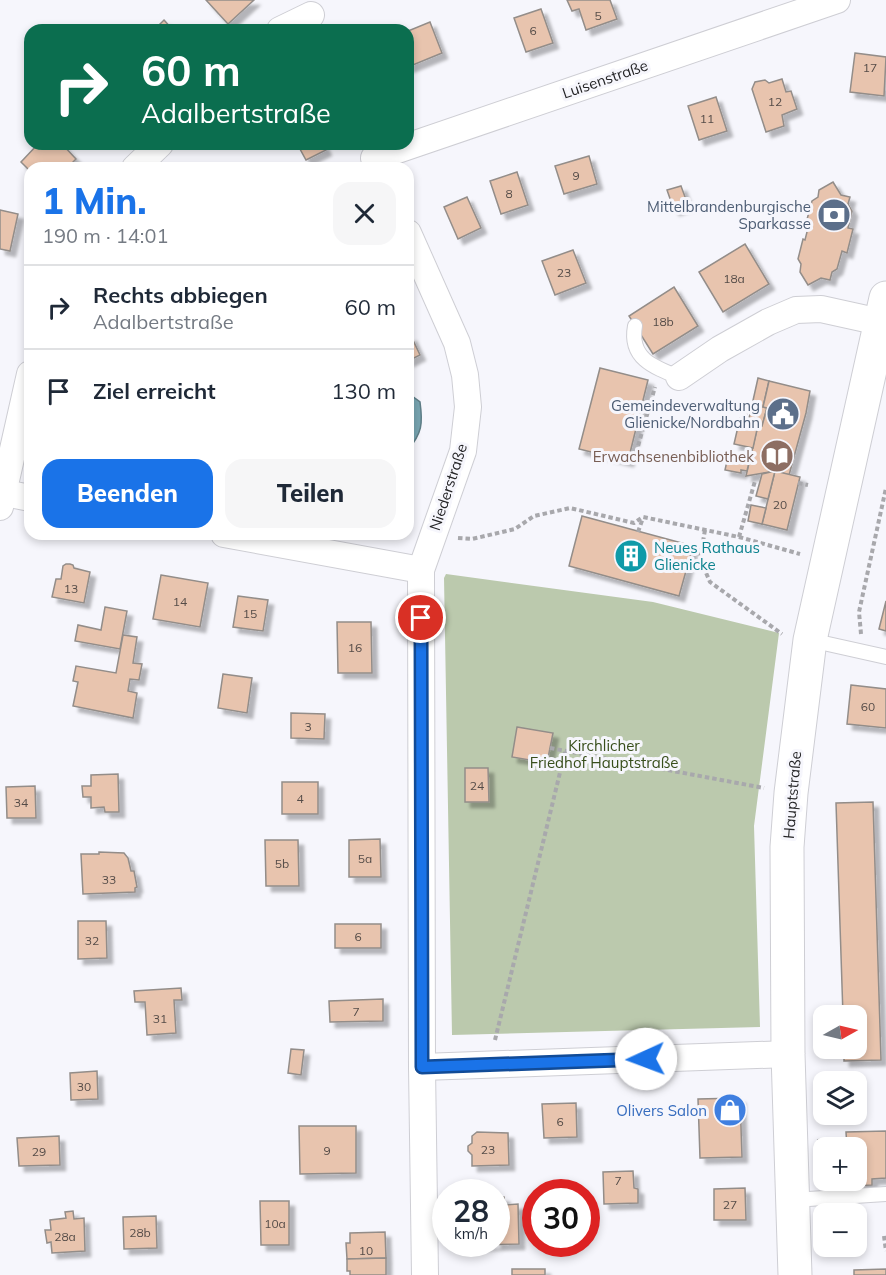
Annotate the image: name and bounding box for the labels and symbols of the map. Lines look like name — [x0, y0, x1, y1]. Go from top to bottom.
house number: 5 — [594, 8, 602, 23]
house number: 6 — [529, 23, 537, 38]
street label: Luisenstraße — [560, 55, 650, 103]
house number: 17 — [863, 60, 877, 75]
house number: 12 — [768, 94, 782, 109]
house number: 11 — [700, 111, 714, 126]
house number: 9 — [572, 168, 580, 183]
house number: 8 — [505, 186, 513, 201]
place label: Mittelbrandenburgische Sparkasse — [647, 197, 811, 233]
bank icon: Mittelbrandenburgische Sparkasse — [816, 197, 852, 233]
house number: 23 — [557, 265, 571, 280]
house number: 18a — [723, 271, 745, 286]
house number: 18b — [652, 314, 674, 329]
place label: Gemeindeverwaltung Glienicke/Nordbahn — [611, 396, 760, 432]
public building icon: Gemeindeverwaltung Glienicke/Nordbahn — [765, 396, 801, 432]
library icon: Erwachsenenbibliothek — [759, 438, 795, 474]
street label: Niederstraße — [425, 441, 471, 533]
place label: Erwachsenenbibliothek — [593, 447, 754, 466]
house number: 20 — [773, 497, 787, 512]
building icon: Neues Rathaus Glienicke — [613, 538, 649, 574]
place label: Neues Rathaus Glienicke — [654, 538, 760, 574]
house number: 13 — [64, 581, 78, 596]
pin — [395, 592, 446, 643]
house number: 14 — [173, 594, 187, 609]
house number: 15 — [243, 606, 257, 621]
house number: 16 — [348, 640, 362, 655]
house number: 60 — [861, 699, 875, 714]
house number: 3 — [304, 719, 312, 734]
park label: Kirchlicher Friedhof Hauptstraße — [530, 736, 678, 772]
street label: Hauptstraße — [779, 750, 805, 840]
house number: 24 — [470, 778, 484, 793]
house number: 4 — [296, 791, 304, 806]
house number: 34 — [14, 795, 28, 810]
house number: 5a — [358, 851, 372, 866]
house number: 5b — [275, 856, 289, 871]
house number: 33 — [102, 872, 116, 887]
house number: 6 — [354, 929, 362, 944]
house number: 32 — [85, 933, 99, 948]
house number: 7 — [352, 1004, 360, 1019]
north arrow — [813, 1005, 867, 1059]
house number: 31 — [153, 1011, 167, 1026]
position arrow — [614, 1027, 678, 1091]
house number: 30 — [77, 1079, 91, 1094]
shop icon: Olivers Salon — [712, 1092, 748, 1128]
place label: Olivers Salon — [616, 1101, 707, 1120]
house number: 6 — [556, 1114, 564, 1129]
house number: 23 — [481, 1142, 495, 1157]
house number: 9 — [323, 1143, 331, 1158]
house number: 29 — [32, 1144, 46, 1159]
house number: 7 — [614, 1173, 622, 1188]
speed limit sign: 30 — [522, 1179, 600, 1257]
house number: 27 — [723, 1197, 737, 1212]
house number: 10a — [264, 1216, 286, 1231]
house number: 28b — [129, 1225, 151, 1240]
house number: 28a — [54, 1229, 76, 1244]
house number: 10 — [359, 1243, 373, 1258]

